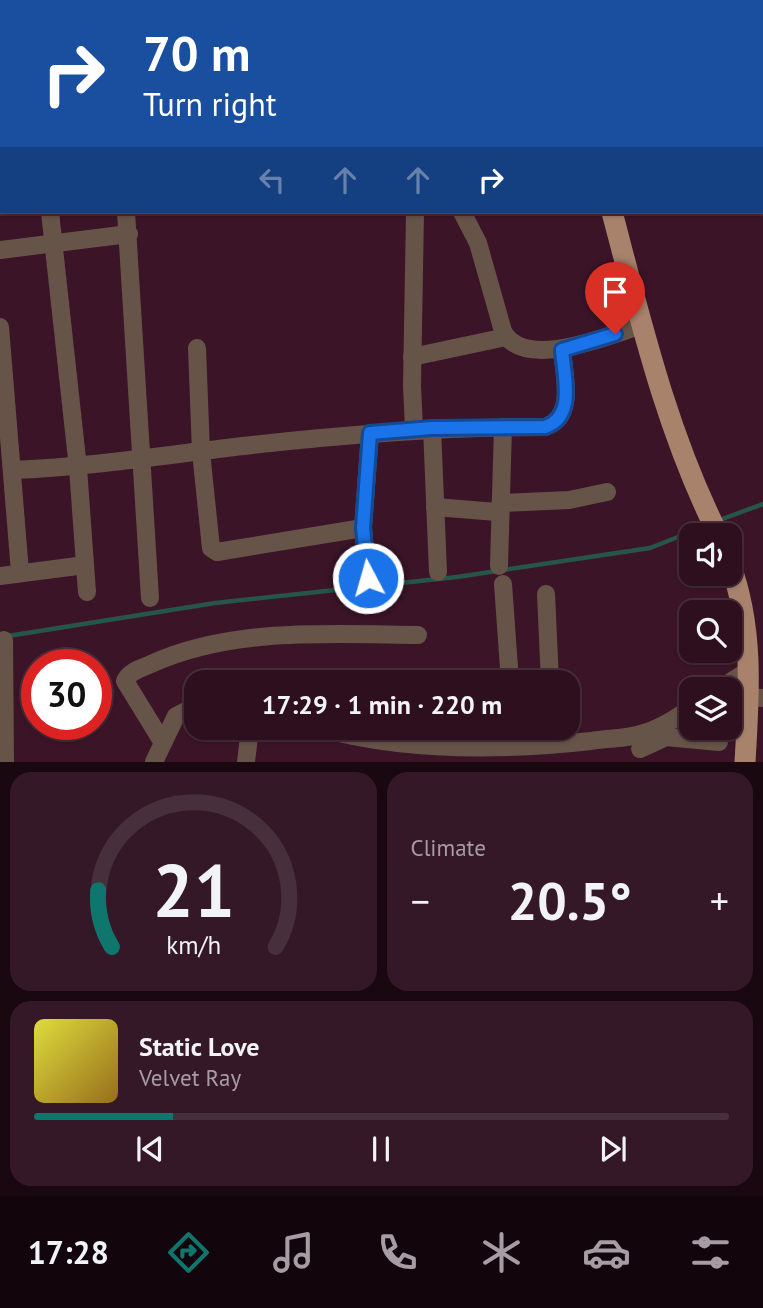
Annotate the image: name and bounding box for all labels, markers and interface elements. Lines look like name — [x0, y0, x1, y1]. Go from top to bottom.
text: 70 m — [143, 21, 250, 85]
icon: right — [28, 28, 119, 119]
text: Turn right — [143, 83, 277, 125]
icon: left — [253, 161, 291, 199]
icon: ahead — [326, 161, 364, 199]
icon: ahead — [399, 161, 437, 199]
icon: right — [472, 161, 510, 199]
pin — [585, 262, 645, 334]
icon: arrive — [596, 273, 634, 311]
map controls — [679, 523, 742, 740]
button: sound — [679, 523, 742, 586]
position arrow — [331, 541, 405, 615]
button: search — [679, 600, 742, 663]
speed limit sign: 30 — [21, 649, 112, 740]
button: layers — [679, 677, 742, 740]
text: 17:29 · 1 min · 220 m — [262, 688, 502, 721]
text: Climate — [411, 833, 486, 862]
text: 21 — [152, 844, 235, 938]
text: 20.5° — [508, 867, 632, 934]
text: − — [411, 876, 430, 925]
text: + — [710, 876, 729, 925]
text: km/h — [166, 929, 221, 961]
text: Static Love — [139, 1030, 260, 1063]
text: Velvet Ray — [139, 1063, 241, 1092]
icon: previous — [131, 1130, 169, 1168]
icon: pause — [362, 1130, 400, 1168]
icon: next — [594, 1130, 632, 1168]
icon: directions — [164, 1228, 213, 1277]
icon: music — [269, 1228, 318, 1277]
icon: phone — [373, 1228, 422, 1277]
icon: climate — [477, 1228, 526, 1277]
icon: car — [582, 1228, 631, 1277]
icon: filters — [686, 1228, 735, 1277]
text: 17:28 — [28, 1231, 109, 1273]

